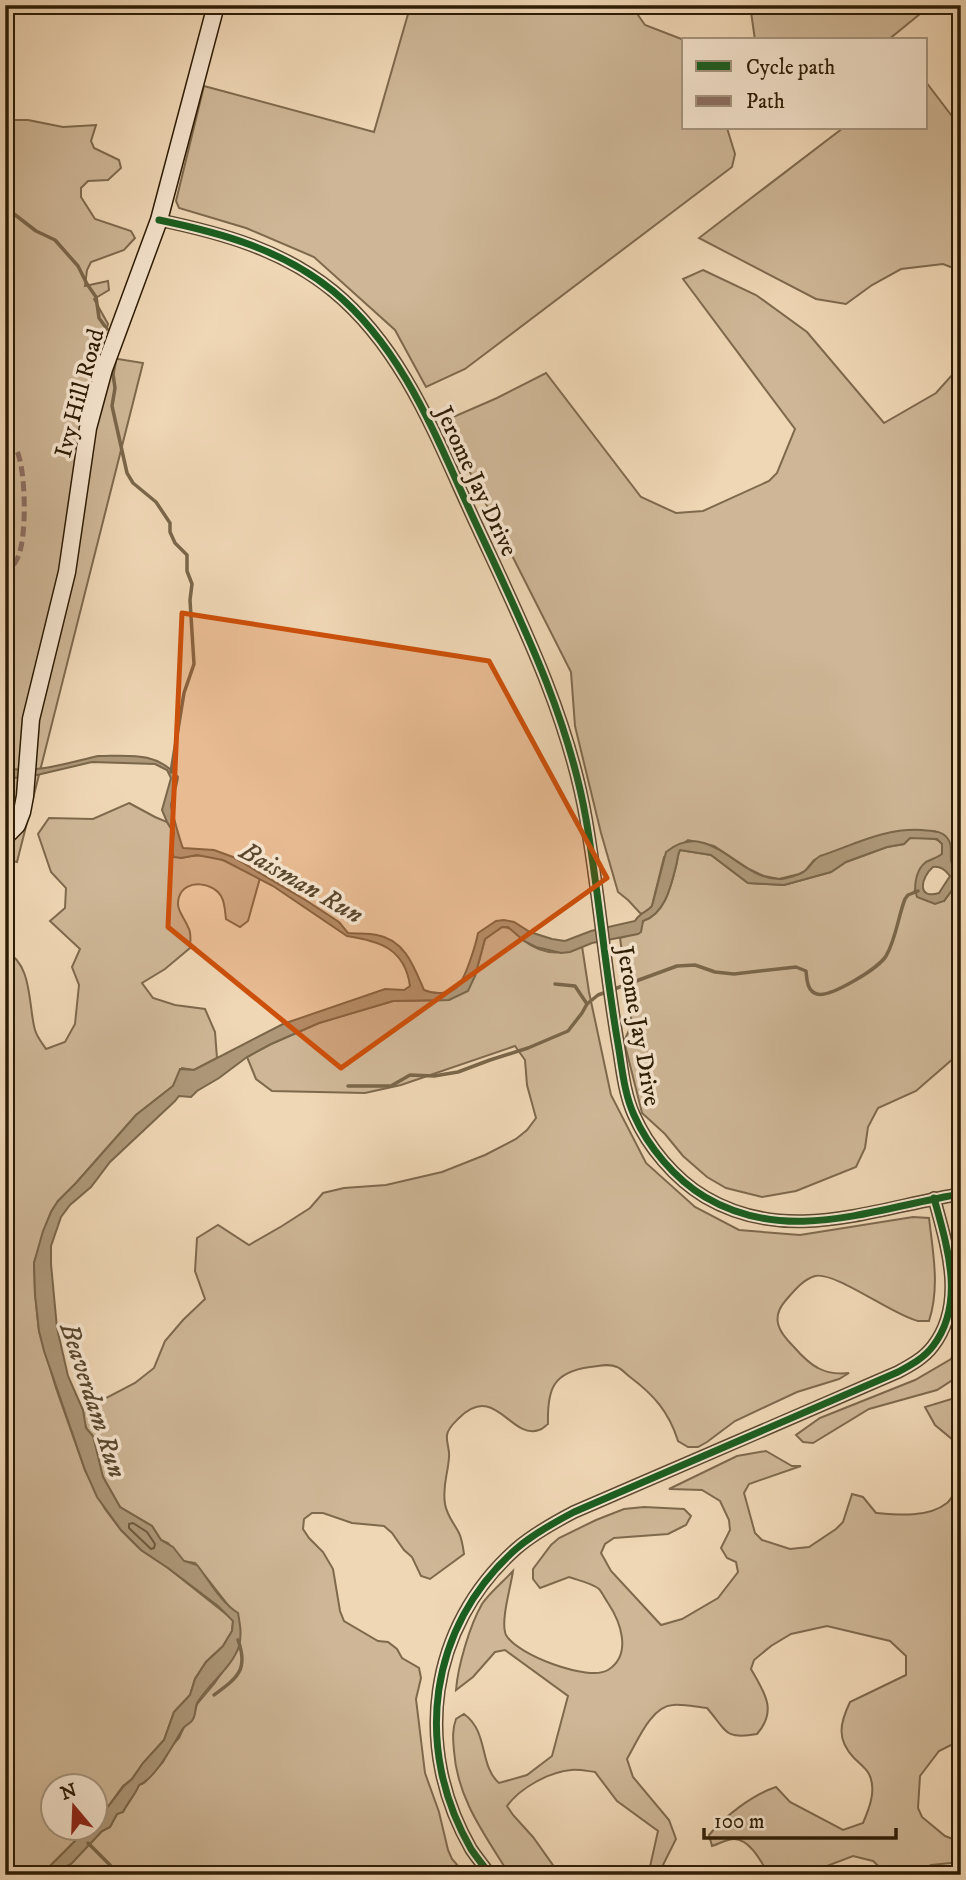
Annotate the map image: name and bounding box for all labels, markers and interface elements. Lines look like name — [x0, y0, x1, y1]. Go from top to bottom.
legend — [682, 38, 928, 130]
text: Cycle path — [746, 55, 835, 81]
text: Path — [746, 89, 785, 115]
street label: Ivy Hill Road — [48, 326, 112, 461]
street label: Jerome Jay Drive — [427, 400, 524, 561]
water label: Baisman Run — [233, 834, 369, 932]
street label: Jerome Jay Drive — [609, 942, 667, 1109]
water label: Beaverdam Run — [52, 1318, 133, 1482]
north arrow — [38, 1772, 108, 1842]
text: N — [58, 1779, 80, 1806]
scale bar — [704, 1796, 896, 1840]
text: 100 m — [714, 1809, 765, 1835]

